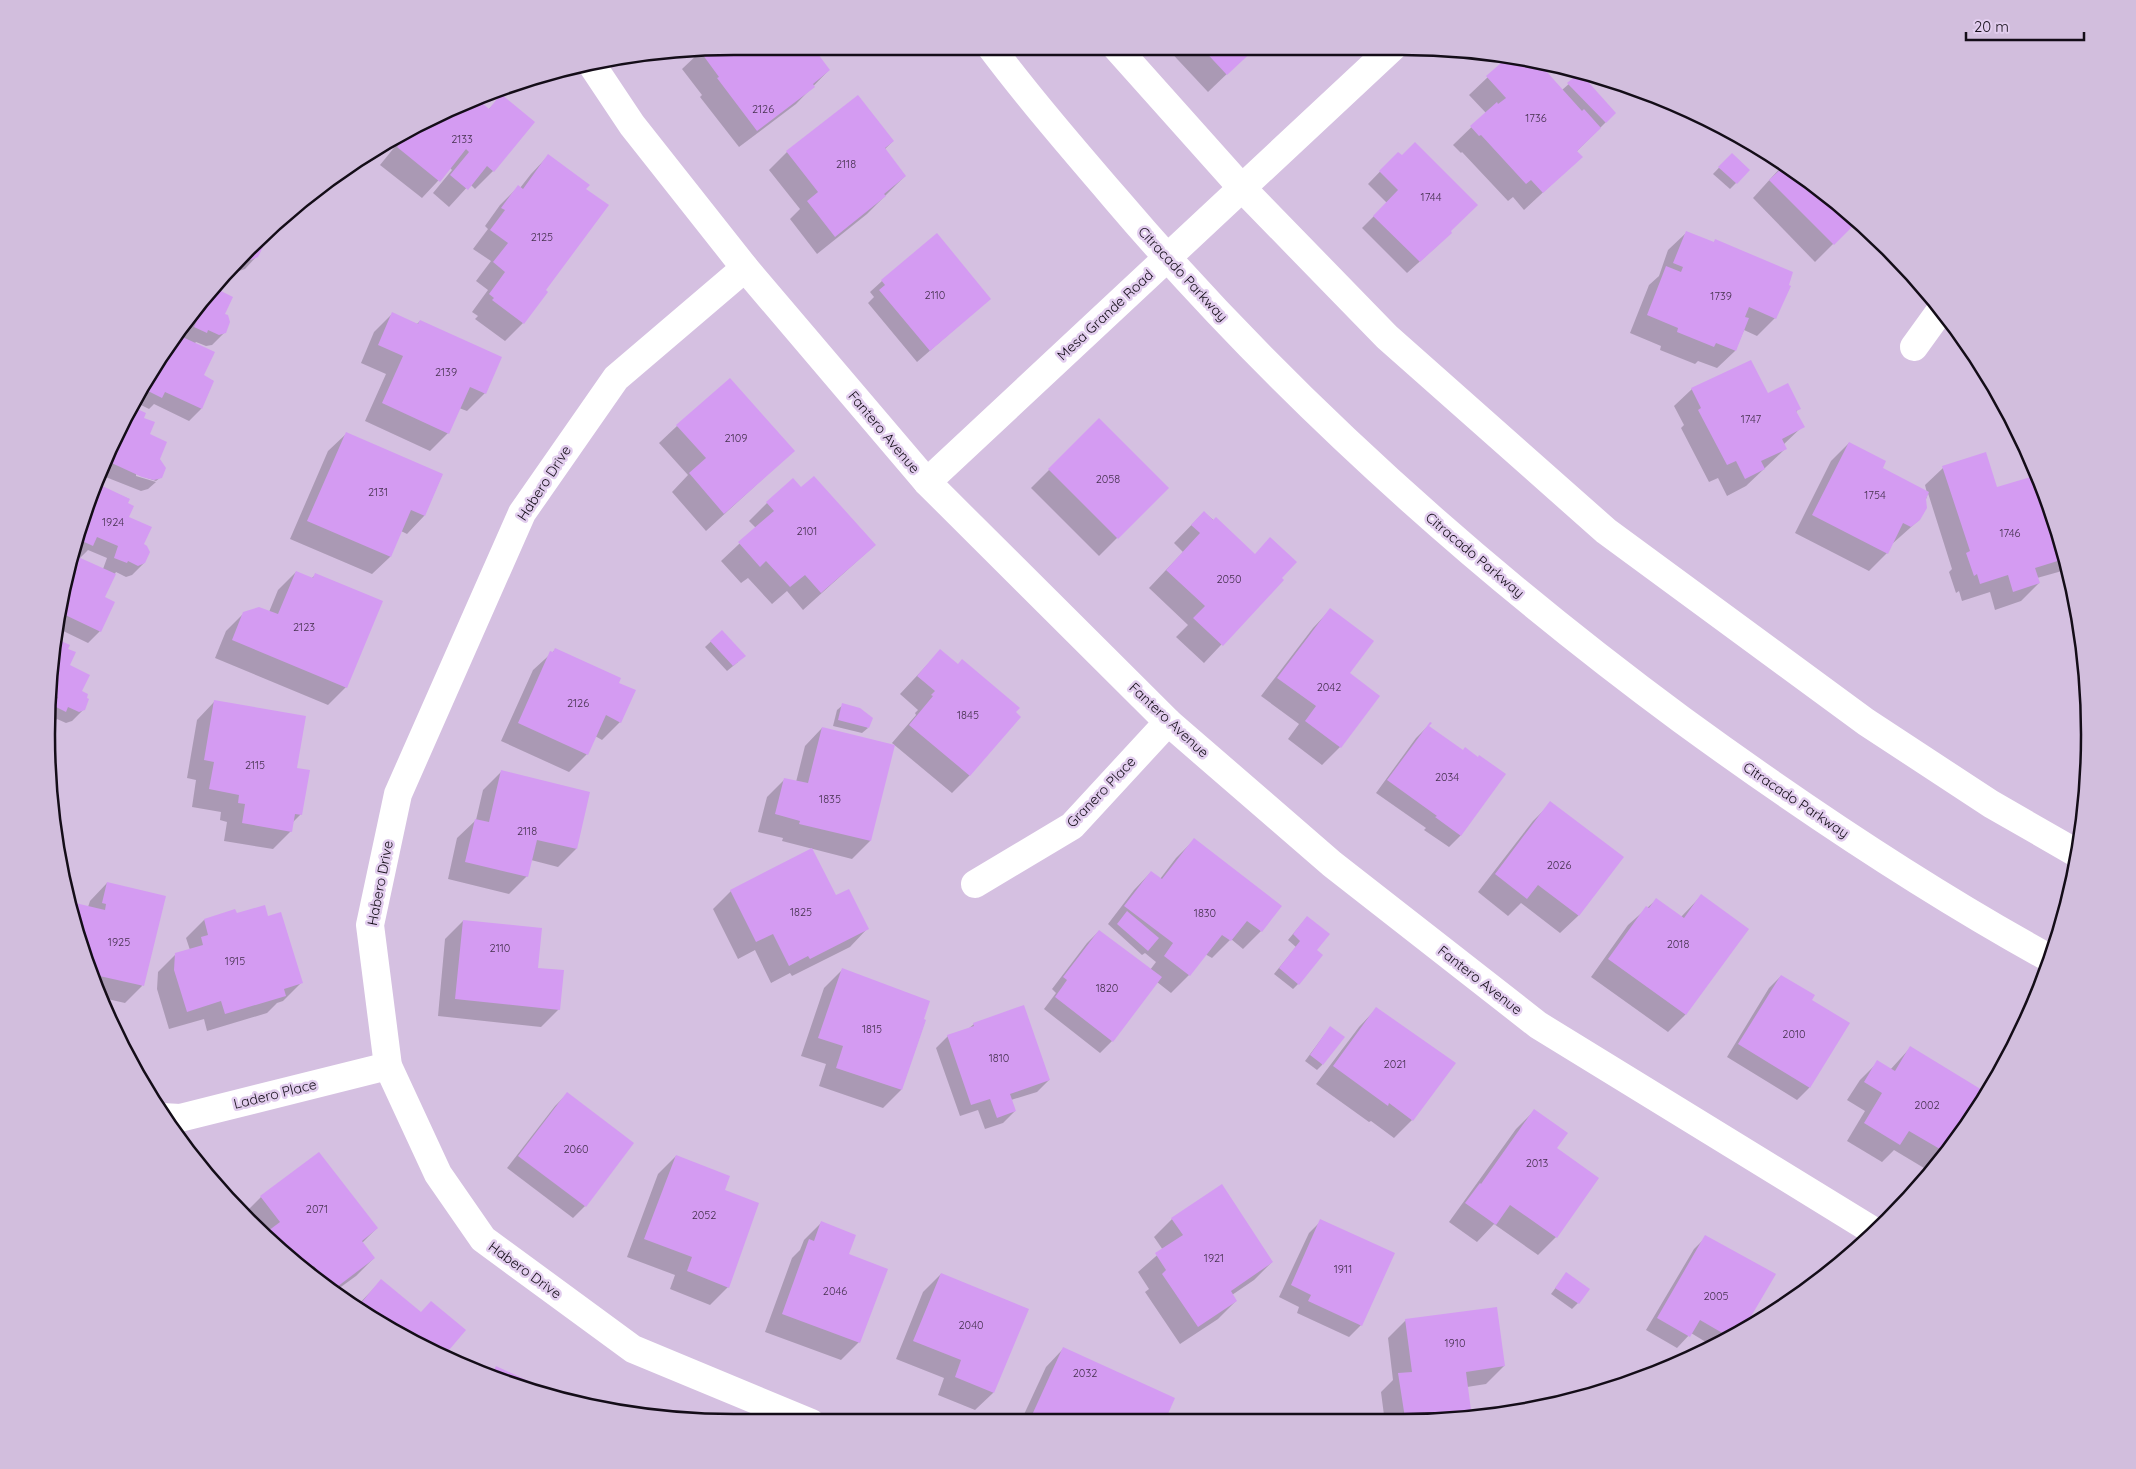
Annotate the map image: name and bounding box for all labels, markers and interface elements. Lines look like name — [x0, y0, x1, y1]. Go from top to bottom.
scale bar — [1966, 10, 2084, 42]
text: 20 m — [1974, 17, 2009, 36]
house number: 2126 — [752, 102, 774, 116]
house number: 1736 — [1525, 111, 1547, 125]
house number: 2133 — [451, 132, 473, 146]
house number: 2118 — [836, 157, 856, 171]
house number: 1744 — [1421, 190, 1442, 204]
street label: Citracado Parkway — [1134, 223, 1232, 325]
house number: 2125 — [531, 230, 553, 244]
street label: Mesa Grande Road — [1053, 266, 1157, 364]
house number: 2110 — [925, 288, 945, 302]
house number: 1739 — [1710, 289, 1732, 303]
house number: 2139 — [435, 365, 457, 379]
street label: Fantero Avenue — [844, 387, 924, 477]
house number: 1747 — [1741, 412, 1762, 426]
house number: 2109 — [725, 431, 747, 445]
street label: Habero Drive — [513, 442, 575, 524]
house number: 2058 — [1096, 472, 1120, 486]
house number: 2131 — [368, 485, 388, 499]
house number: 1754 — [1864, 488, 1886, 502]
street label: Citracado Parkway — [1422, 508, 1528, 602]
house number: 1924 — [102, 515, 124, 529]
house number: 2101 — [797, 524, 817, 538]
house number: 1746 — [2000, 526, 2021, 540]
house number: 2050 — [1216, 572, 1242, 586]
house number: 2123 — [293, 620, 315, 634]
street label: Fantero Avenue — [1126, 679, 1213, 761]
house number: 2042 — [1317, 680, 1341, 694]
house number: 2126 — [567, 696, 589, 710]
house number: 1845 — [957, 708, 979, 722]
street label: Granero Place — [1063, 753, 1139, 831]
house number: 2115 — [245, 758, 265, 772]
street label: Citracado Parkway — [1740, 758, 1852, 842]
house number: 2034 — [1435, 770, 1459, 784]
house number: 1835 — [819, 792, 841, 806]
house number: 2118 — [517, 824, 537, 838]
street label: Habero Drive — [363, 839, 397, 927]
house number: 2026 — [1547, 858, 1571, 872]
house number: 1825 — [790, 905, 812, 919]
house number: 1830 — [1194, 906, 1216, 920]
house number: 1925 — [108, 935, 130, 949]
house number: 2018 — [1667, 937, 1689, 951]
house number: 2110 — [490, 941, 510, 955]
street label: Fantero Avenue — [1434, 941, 1526, 1019]
house number: 1915 — [225, 954, 245, 968]
house number: 1820 — [1096, 981, 1118, 995]
house number: 1815 — [862, 1022, 882, 1036]
house number: 2010 — [1782, 1027, 1806, 1041]
house number: 1810 — [989, 1051, 1009, 1065]
house number: 2021 — [1384, 1057, 1406, 1071]
street label: Ladero Place — [232, 1075, 318, 1113]
house number: 2002 — [1914, 1098, 1940, 1112]
house number: 2060 — [563, 1142, 589, 1156]
house number: 2013 — [1526, 1156, 1548, 1170]
house number: 2071 — [306, 1202, 328, 1216]
house number: 2052 — [692, 1208, 716, 1222]
street label: Habero Drive — [485, 1237, 565, 1303]
house number: 1921 — [1204, 1251, 1224, 1265]
house number: 1911 — [1334, 1262, 1352, 1276]
house number: 2046 — [823, 1284, 847, 1298]
house number: 2005 — [1703, 1289, 1729, 1303]
house number: 2040 — [959, 1318, 983, 1332]
house number: 1910 — [1445, 1336, 1465, 1350]
house number: 2032 — [1073, 1366, 1097, 1380]

